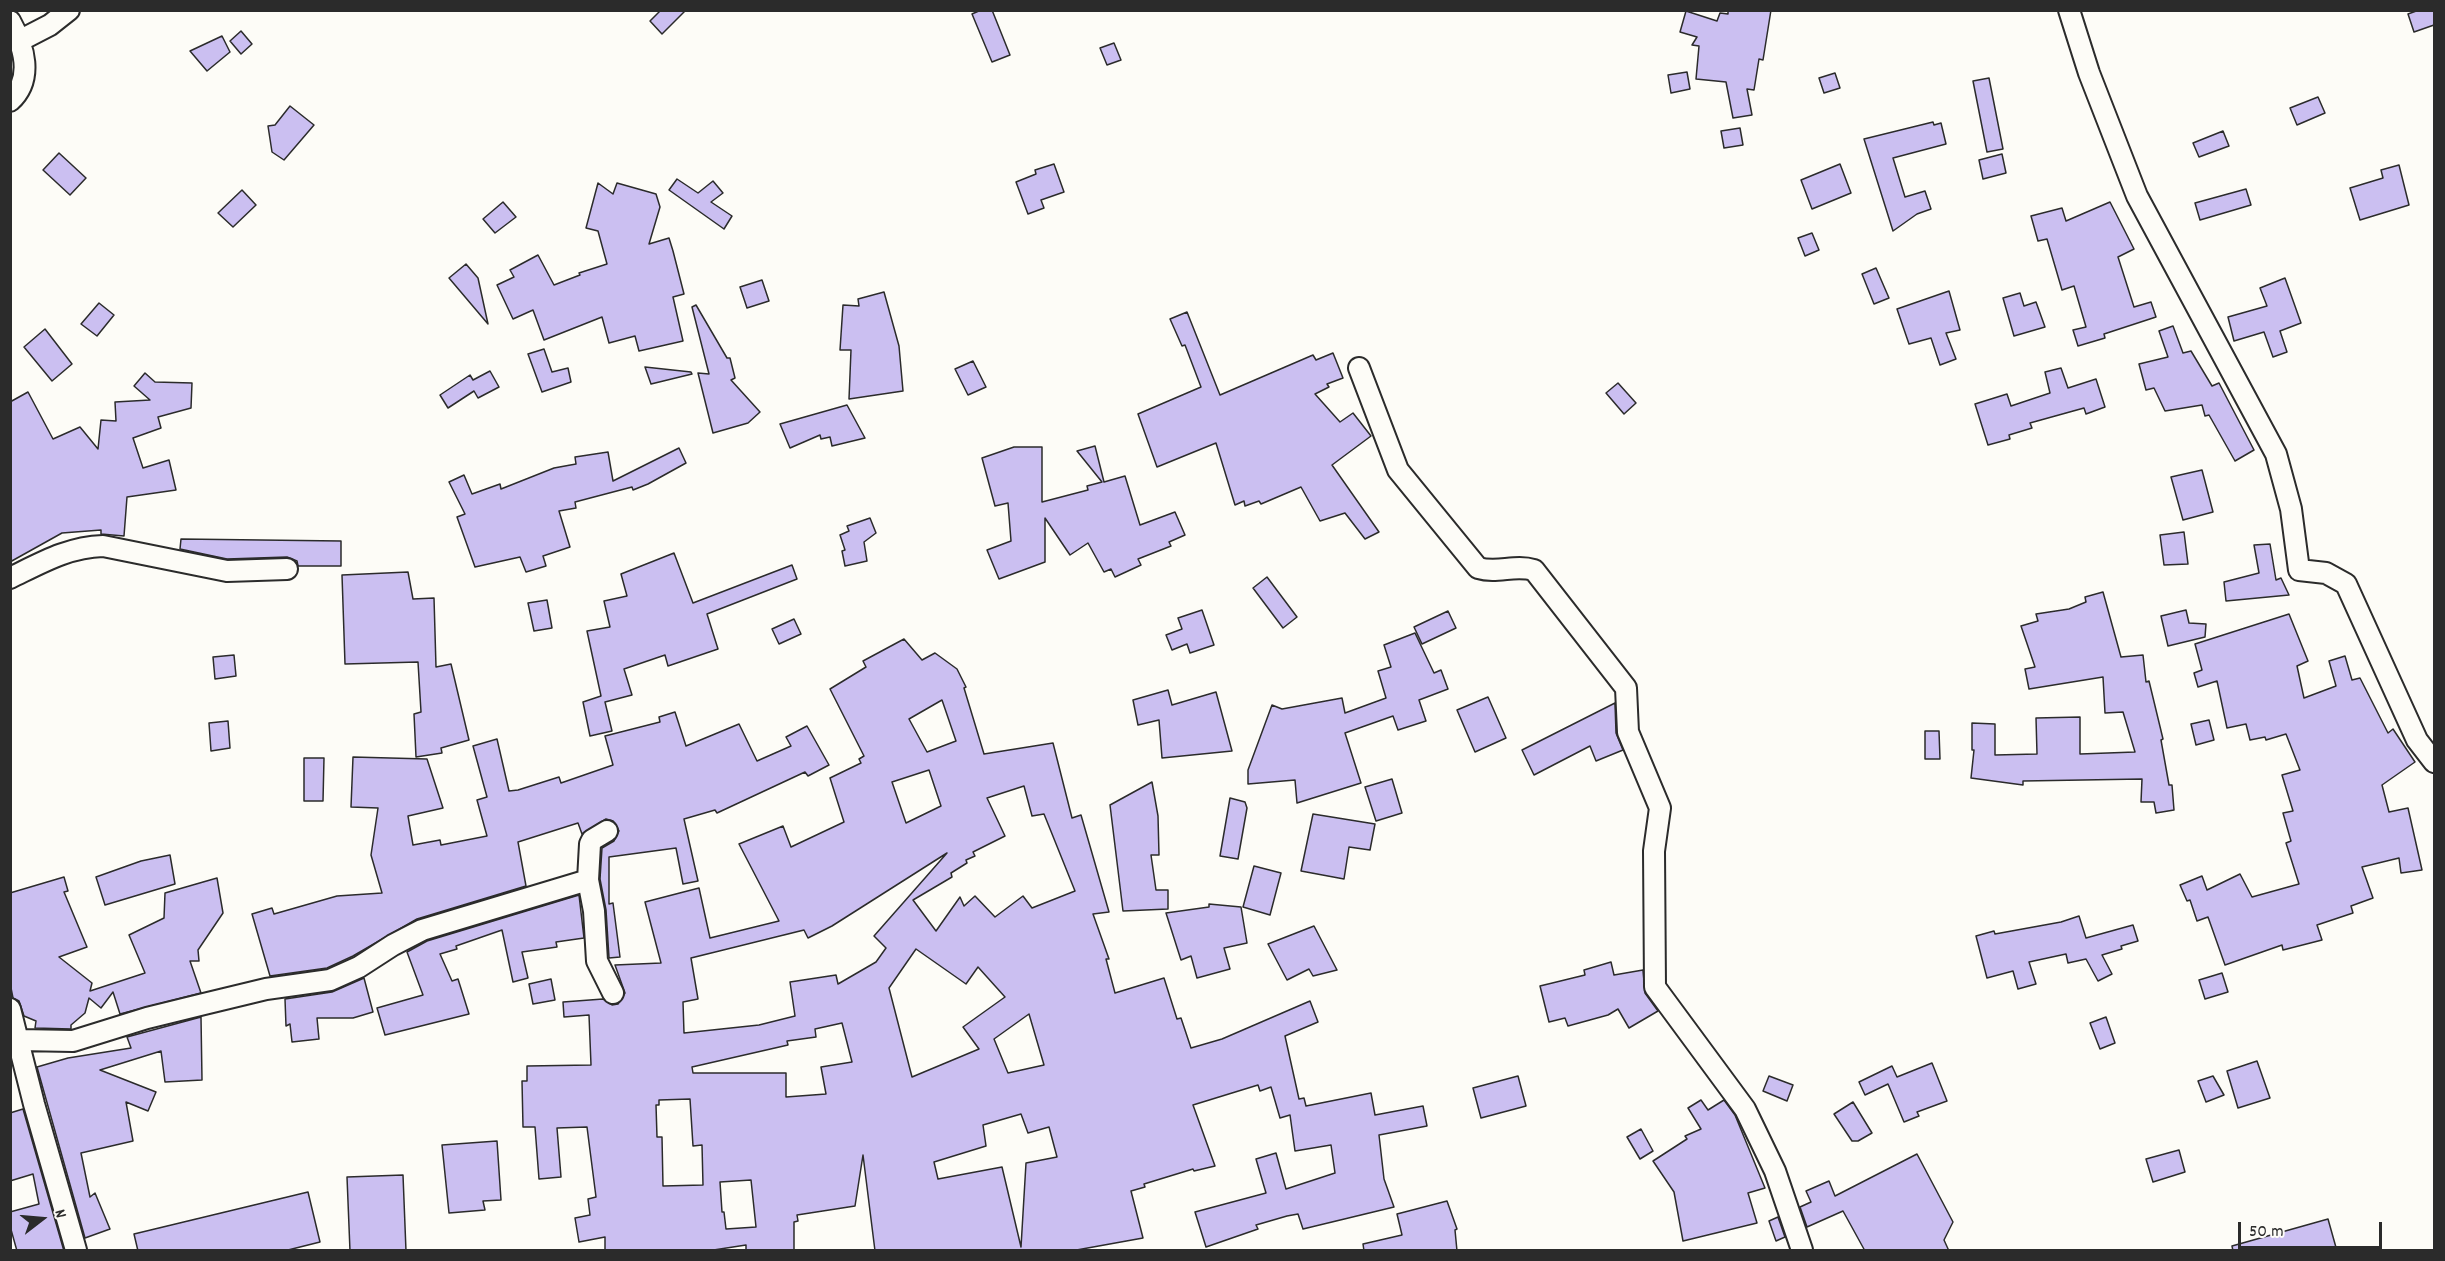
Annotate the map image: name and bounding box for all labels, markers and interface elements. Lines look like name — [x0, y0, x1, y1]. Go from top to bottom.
north arrow — [12, 1189, 72, 1249]
text: N — [48, 1207, 72, 1221]
scale bar — [2241, 1210, 2385, 1248]
text: 50 m — [2249, 1220, 2284, 1245]

